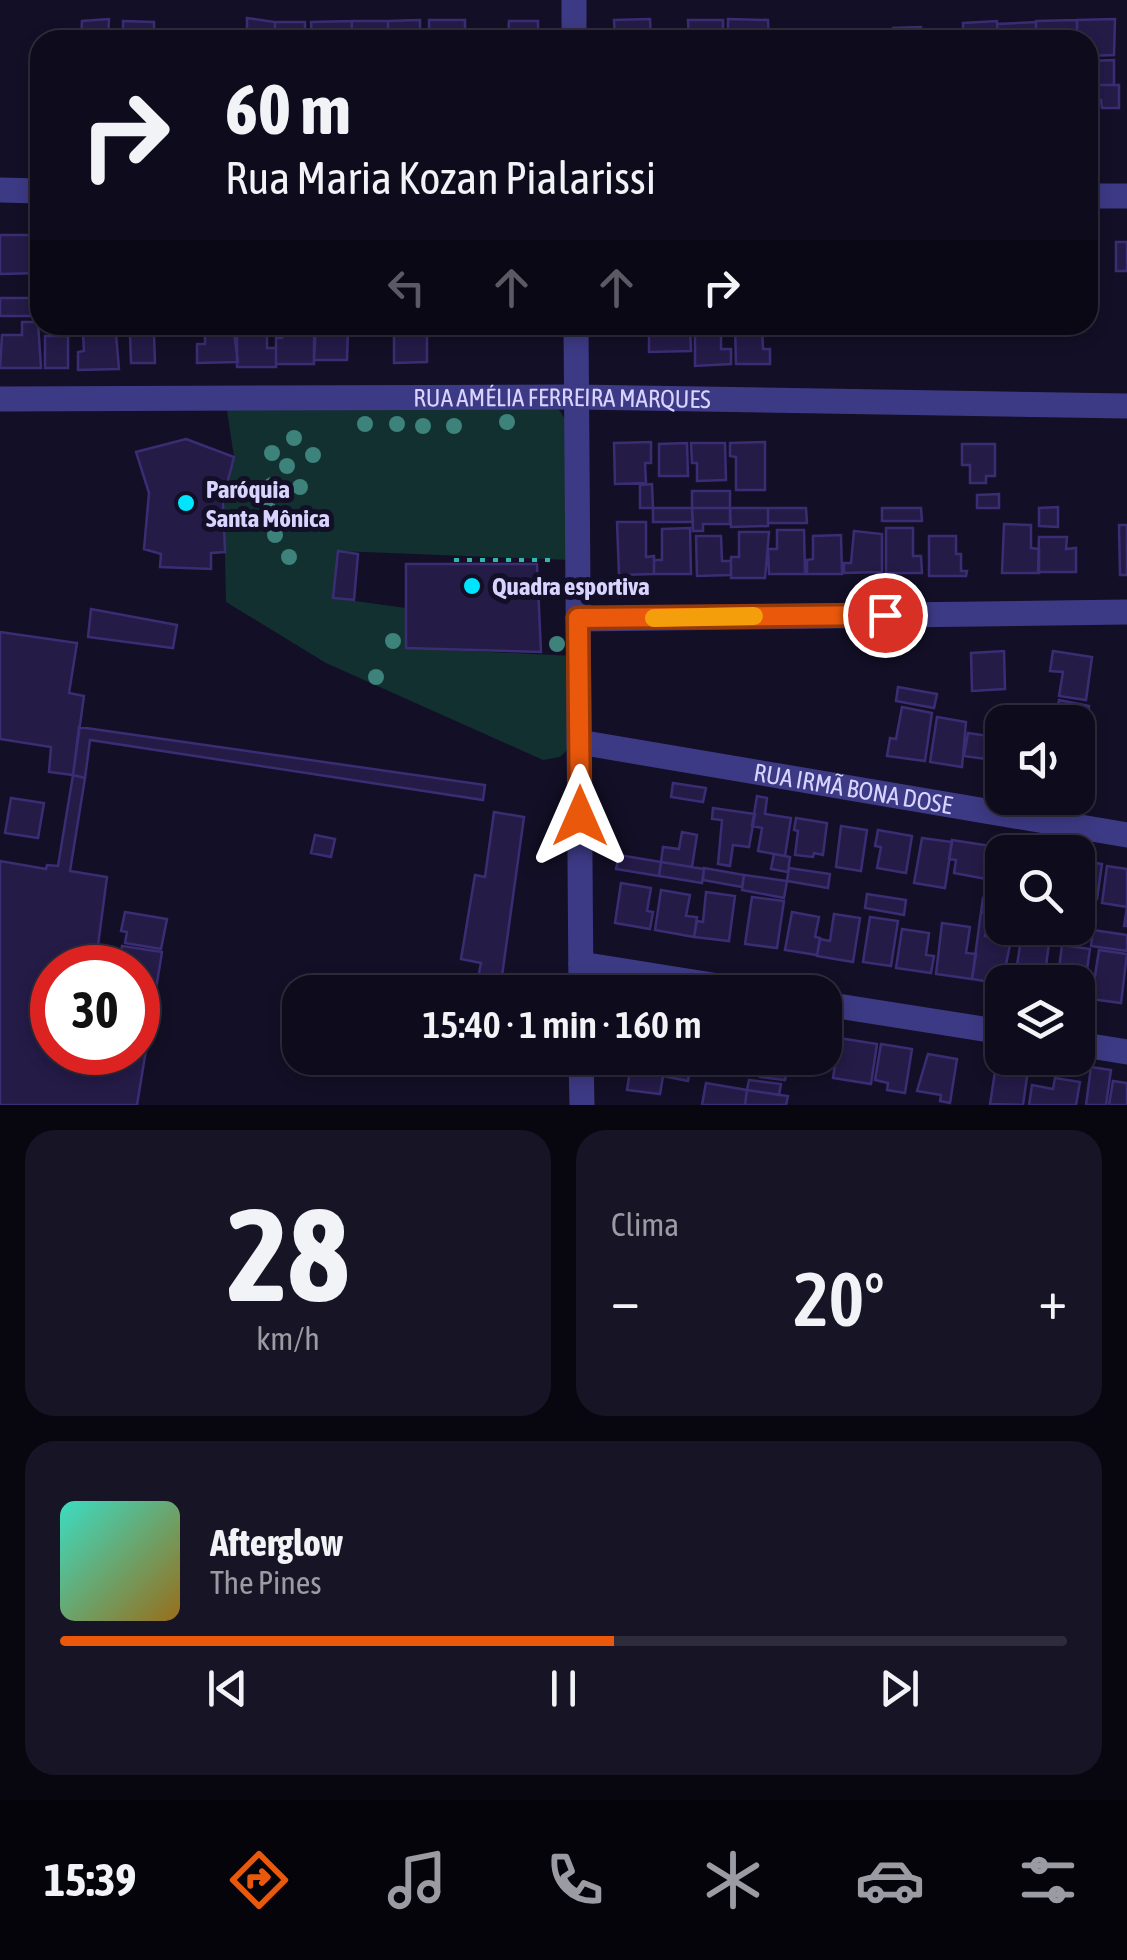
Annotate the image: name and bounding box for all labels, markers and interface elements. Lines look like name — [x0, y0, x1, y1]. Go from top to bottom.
text: 60 m — [225, 69, 351, 149]
icon: right — [60, 70, 190, 200]
text: Rua Maria Kozan Pialarissi — [225, 152, 656, 204]
icon: left — [379, 260, 434, 315]
icon: ahead — [484, 260, 539, 315]
icon: ahead — [589, 260, 644, 315]
icon: right — [694, 260, 749, 315]
street label: RUA AMÉLIA FERREIRA MARQUES — [413, 383, 711, 413]
place label: Paróquia Santa Mônica — [206, 475, 330, 532]
marker: Paróquia Santa Mônica — [175, 492, 197, 514]
place label: Quadra esportiva — [492, 572, 650, 600]
pin — [843, 573, 928, 658]
marker: Quadra esportiva — [461, 575, 483, 597]
icon: arrive — [858, 588, 913, 643]
map controls — [985, 705, 1095, 1075]
button: sound — [985, 705, 1095, 815]
street label: RUA IRMÃ BONA DOSE — [752, 758, 955, 819]
position arrow — [528, 764, 632, 868]
button: search — [985, 835, 1095, 945]
speed limit sign: 30 — [30, 945, 160, 1075]
button: layers — [985, 965, 1095, 1075]
text: 15:40 · 1 min · 160 m — [422, 1003, 702, 1046]
text: 28 — [227, 1180, 349, 1329]
text: Clima — [611, 1206, 679, 1243]
text: 20° — [793, 1256, 885, 1342]
text: − — [611, 1268, 640, 1331]
text: + — [1038, 1268, 1067, 1331]
text: km/h — [256, 1320, 320, 1357]
text: Afterglow — [210, 1521, 343, 1564]
text: The Pines — [210, 1564, 322, 1601]
icon: previous — [200, 1661, 255, 1716]
icon: pause — [536, 1661, 591, 1716]
icon: next — [872, 1661, 927, 1716]
icon: directions — [224, 1845, 294, 1915]
icon: music — [382, 1845, 452, 1915]
icon: phone — [540, 1845, 610, 1915]
icon: climate — [698, 1845, 768, 1915]
icon: car — [855, 1845, 925, 1915]
icon: filters — [1013, 1845, 1083, 1915]
text: 15:39 — [44, 1854, 137, 1906]

